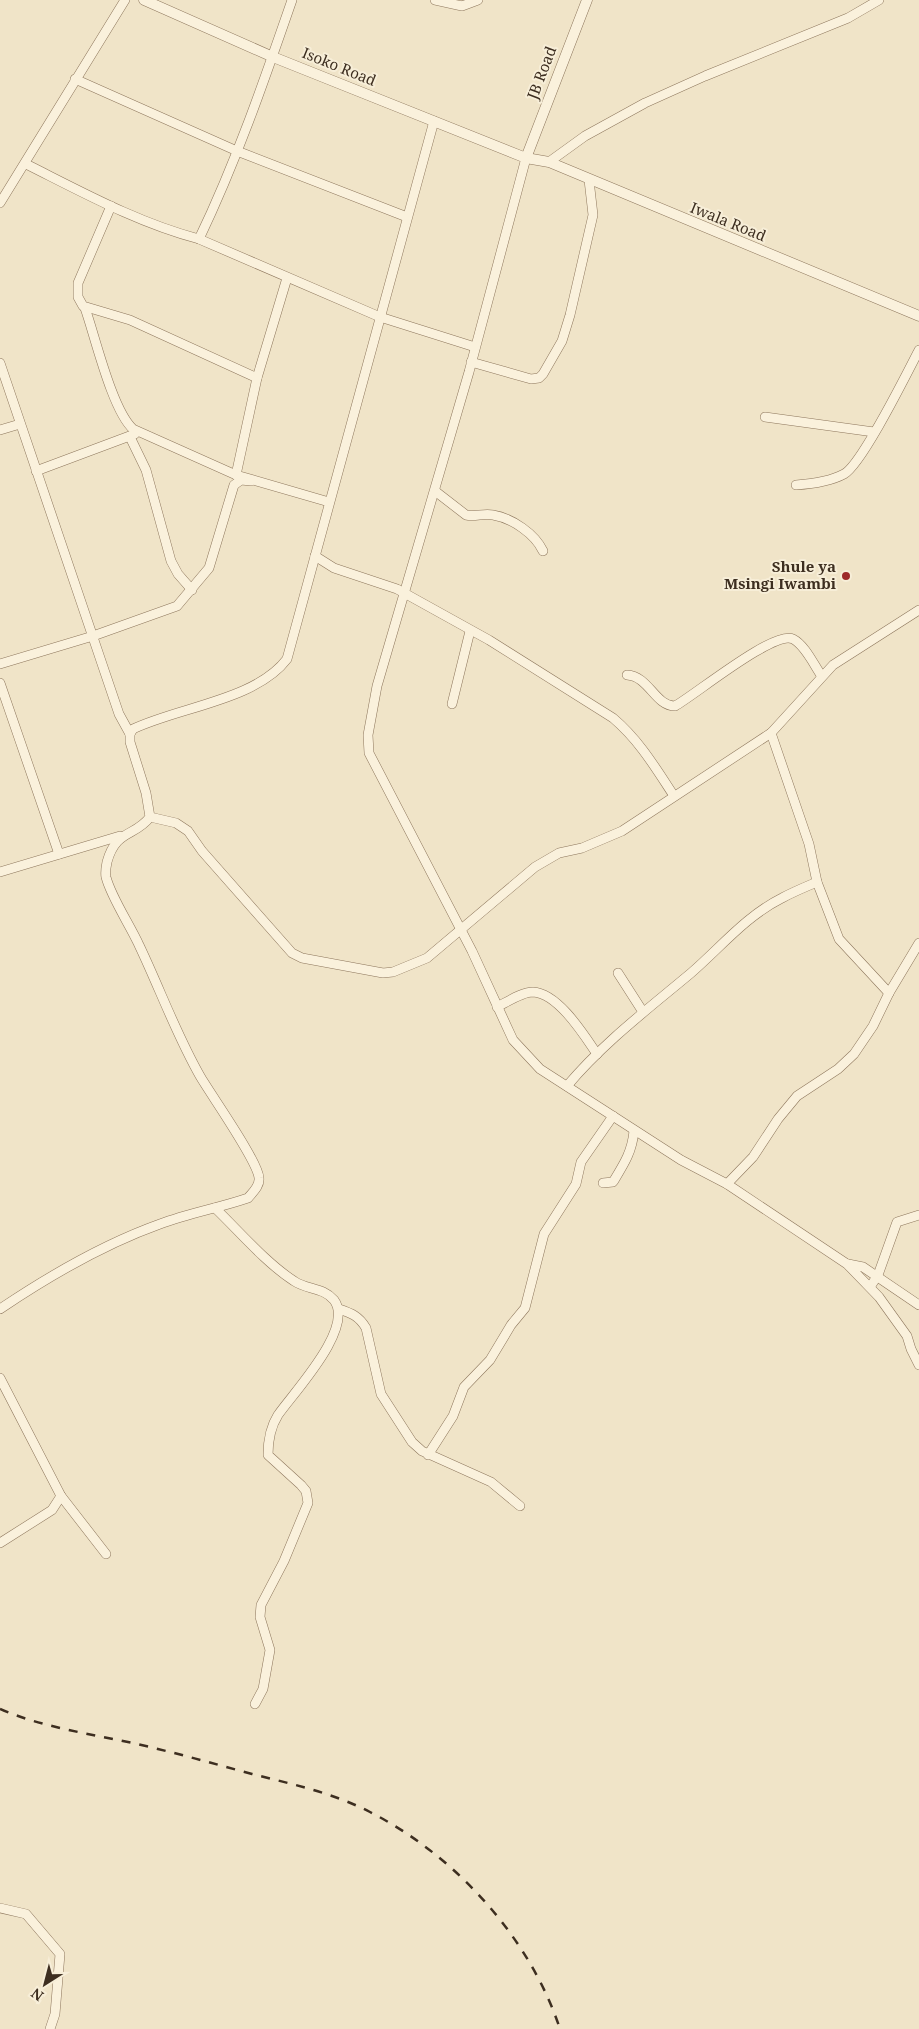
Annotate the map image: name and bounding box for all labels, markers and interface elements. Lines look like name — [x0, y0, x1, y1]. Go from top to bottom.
street label: Isoko Road — [299, 42, 379, 90]
street label: JB Road — [521, 43, 560, 103]
street label: Iwala Road — [688, 197, 769, 245]
place label: Shule ya Msingi Iwambi — [724, 556, 837, 593]
marker: Shule ya Msingi Iwambi — [840, 570, 852, 582]
north arrow — [20, 1959, 70, 2009]
text: N — [27, 1984, 47, 2006]

